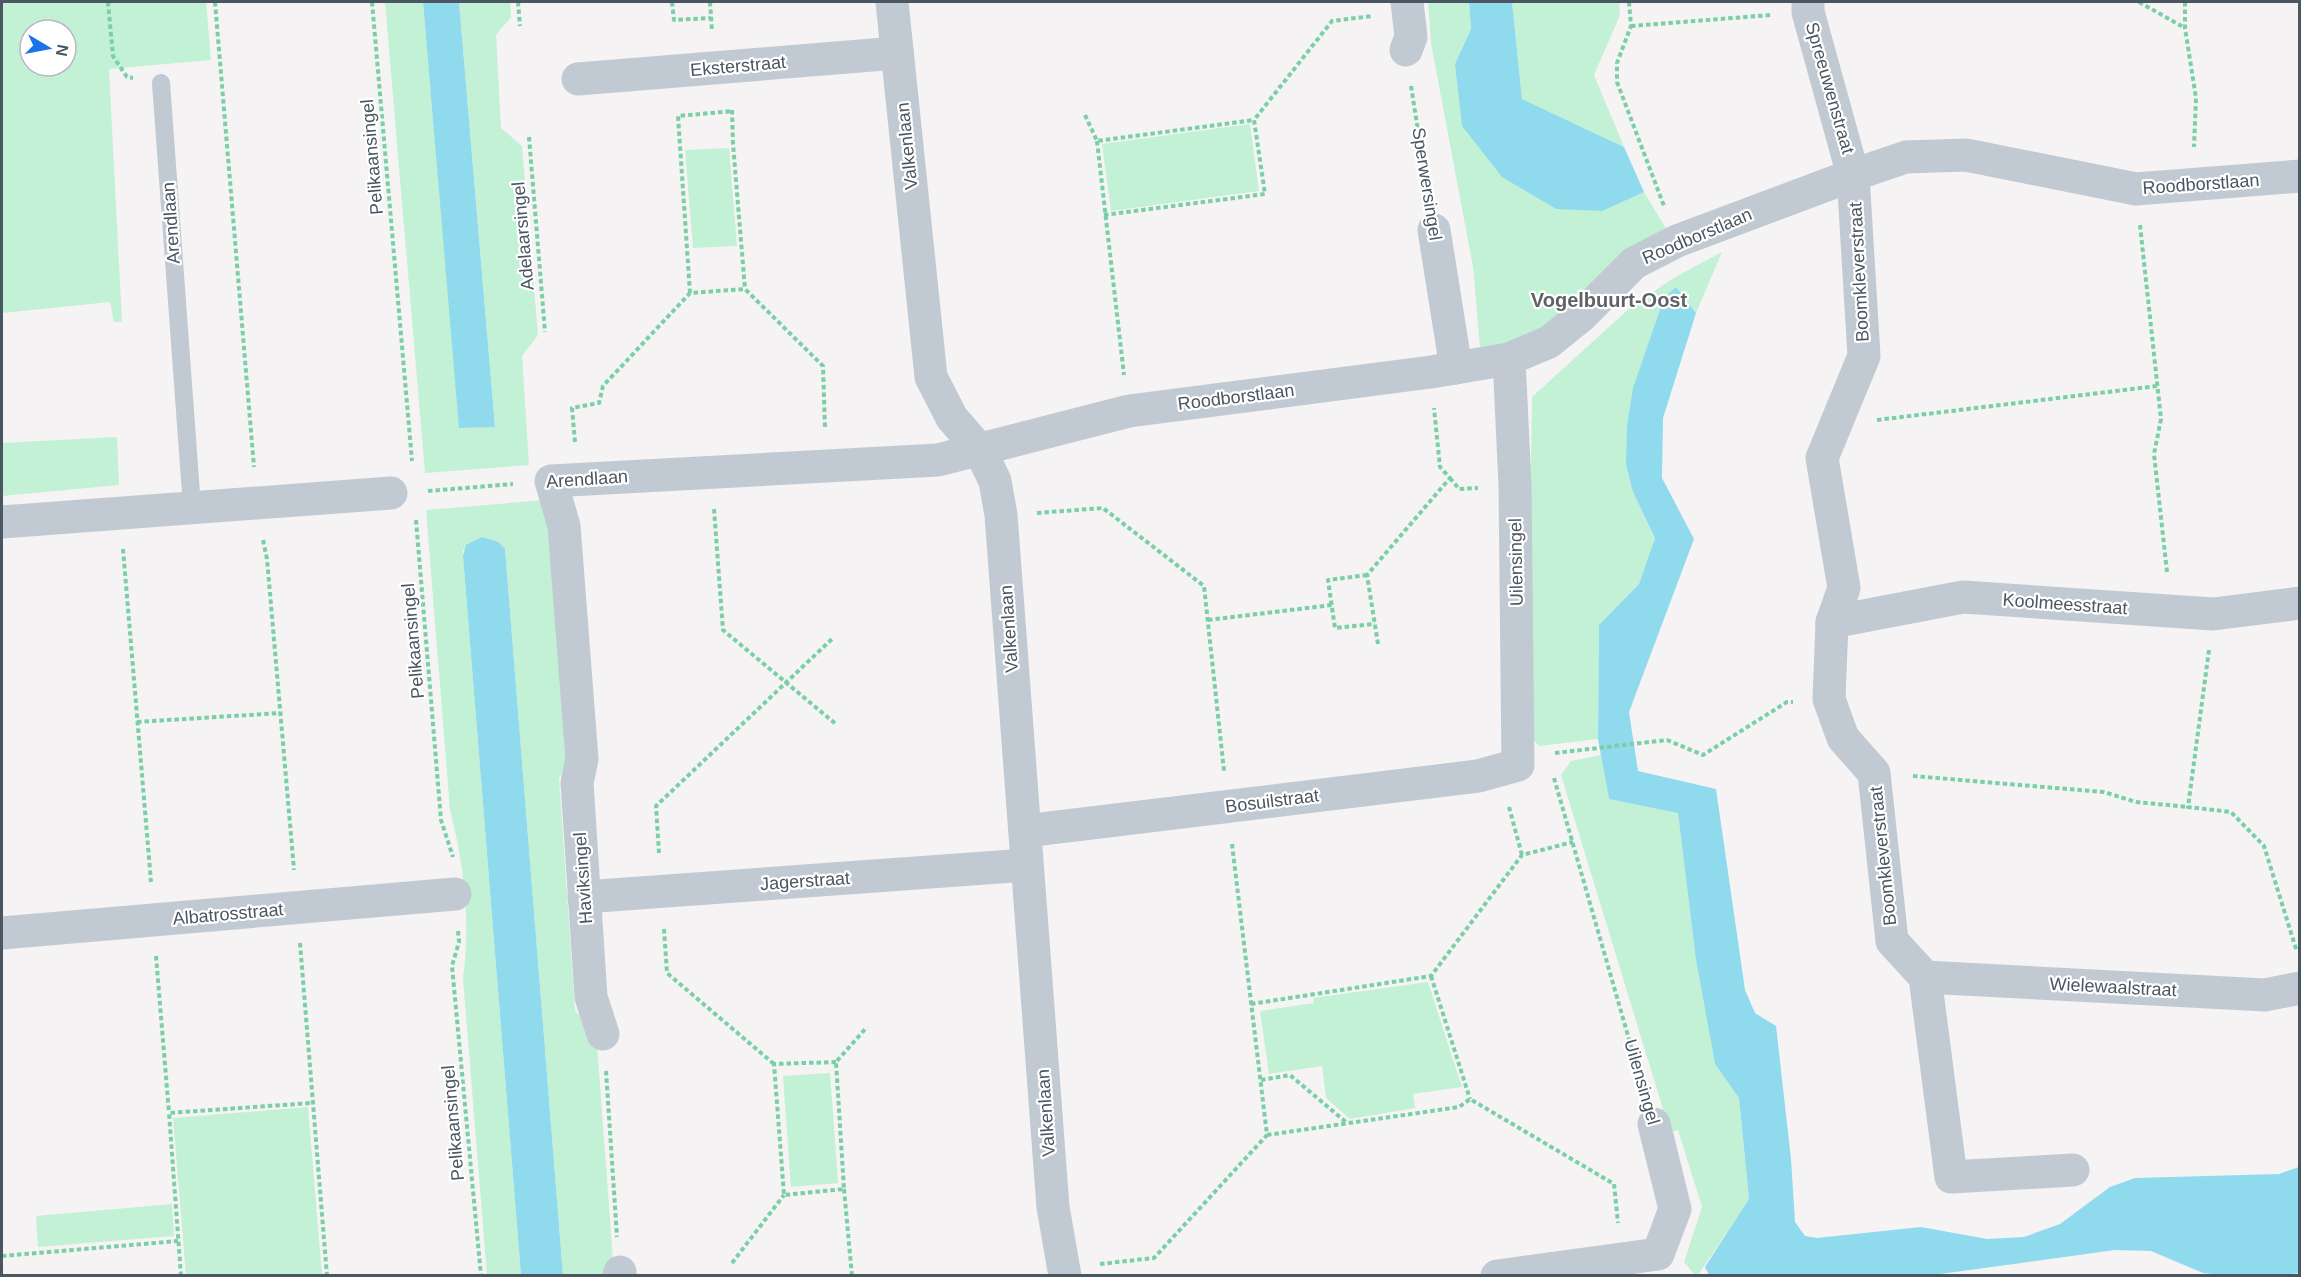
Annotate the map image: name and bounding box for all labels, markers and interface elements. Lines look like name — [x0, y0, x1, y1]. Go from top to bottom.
north arrow — [18, 18, 78, 78]
street label: Spreeuwenstraat — [1802, 20, 1858, 156]
text: N — [53, 43, 72, 58]
street label: Eksterstraat — [689, 52, 787, 80]
street label: Pelikaansingel — [357, 98, 387, 216]
street label: Valkenlaan — [892, 101, 922, 191]
street label: Sperwersingel — [1408, 126, 1446, 242]
street label: Roodborstlaan — [2142, 170, 2260, 198]
street label: Arendlaan — [158, 181, 184, 265]
street label: Adelaarsingel — [508, 181, 538, 291]
street label: Boomkleverstraat — [1845, 202, 1873, 342]
street label: Roodborstlaan — [1639, 204, 1755, 268]
district label: Vogelbuurt-Oost — [1531, 289, 1687, 311]
street label: Roodborstlaan — [1177, 380, 1295, 414]
street label: Arendlaan — [545, 466, 629, 492]
street label: Uilensingel — [1505, 518, 1527, 606]
street label: Pelikaansingel — [398, 582, 428, 700]
street label: Valkenlaan — [996, 585, 1022, 673]
street label: Koolmeesstraat — [2002, 590, 2128, 618]
street label: Bosuilstraat — [1224, 785, 1320, 817]
street label: Boomkleverstraat — [1866, 785, 1900, 927]
street label: Haviksingel — [570, 831, 596, 925]
street label: Jagerstraat — [759, 868, 851, 894]
street label: Albatrosstraat — [172, 899, 284, 929]
street label: Wielewaalstraat — [2049, 974, 2177, 1000]
street label: Uilensingel — [1620, 1037, 1664, 1127]
street label: Pelikaansingel — [438, 1064, 468, 1182]
street label: Valkenlaan — [1033, 1069, 1059, 1157]

